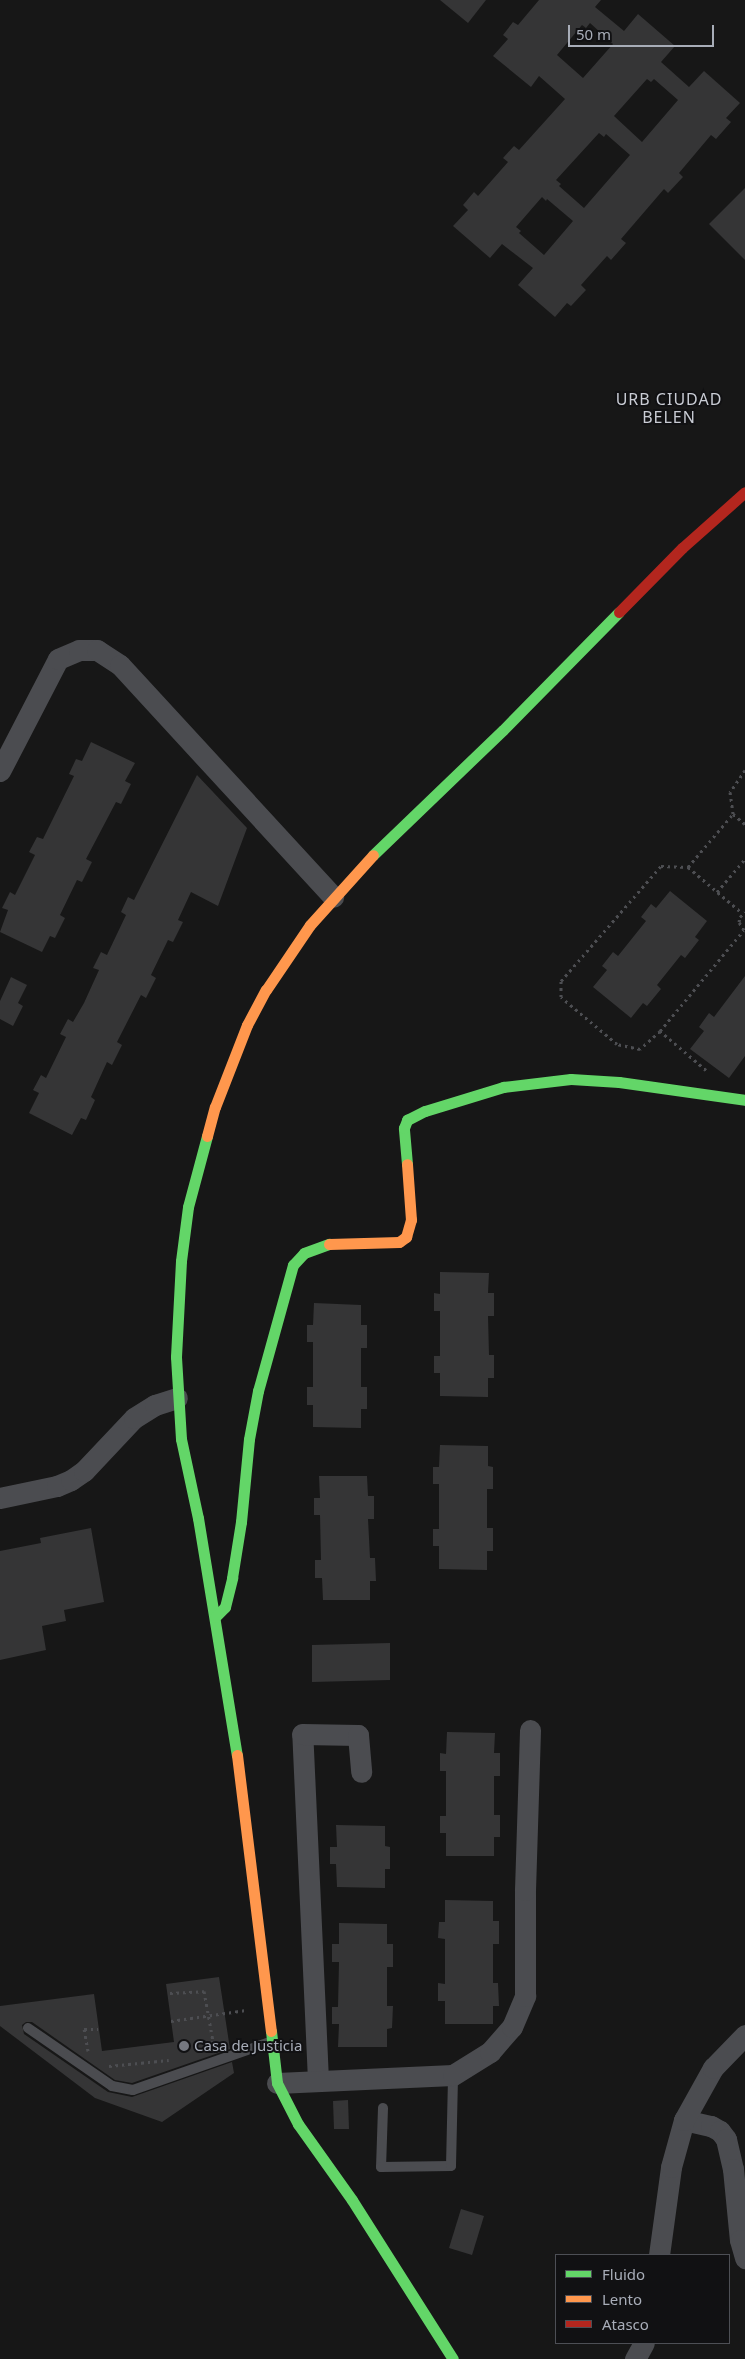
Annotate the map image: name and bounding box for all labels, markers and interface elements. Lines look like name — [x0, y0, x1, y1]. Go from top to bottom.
scale bar — [570, 15, 716, 47]
text: 50 m — [576, 24, 611, 44]
district label: URB CIUDAD BELEN — [614, 389, 724, 427]
place label: Casa de Justicia — [194, 2037, 302, 2055]
marker: Casa de Justicia — [178, 2040, 190, 2052]
legend — [555, 2254, 730, 2344]
text: Fluido — [602, 2264, 645, 2284]
text: Lento — [602, 2289, 642, 2309]
text: Atasco — [602, 2314, 649, 2334]

